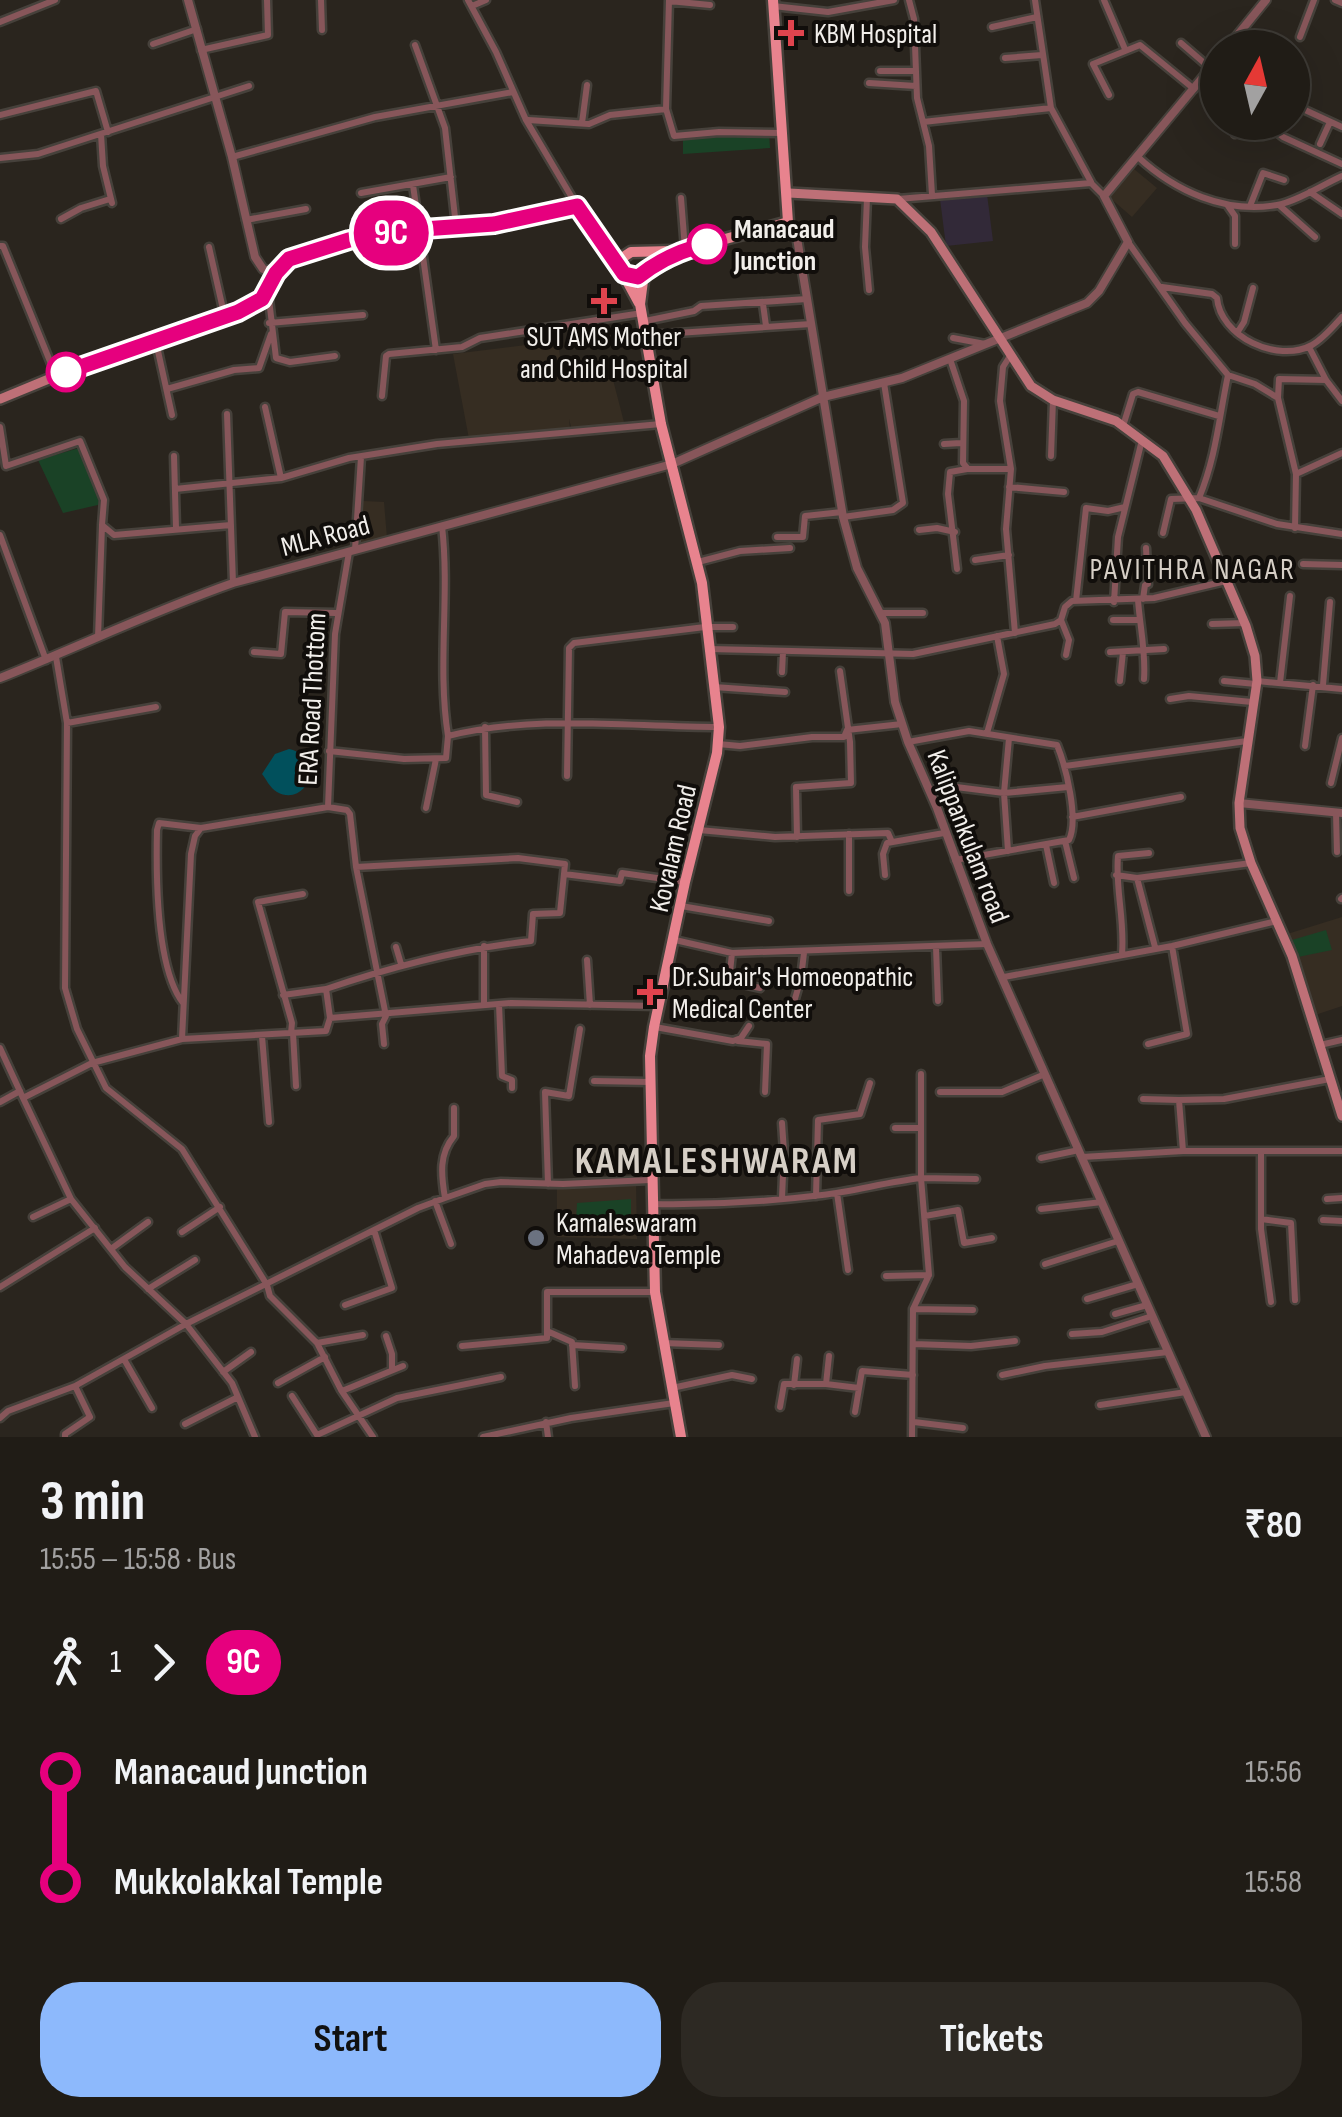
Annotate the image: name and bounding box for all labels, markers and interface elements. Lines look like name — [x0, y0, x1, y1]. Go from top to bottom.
place label: KBM Hospital — [814, 18, 937, 51]
marker: KBM Hospital — [778, 20, 804, 46]
north arrow — [1200, 30, 1310, 140]
map controls — [1200, 30, 1310, 140]
line badge: 9C — [346, 200, 436, 266]
text: 9C — [374, 212, 408, 255]
place label: Manacaud Junction — [733, 213, 835, 278]
marker: Manacaud Junction — [688, 225, 726, 263]
marker: SUT AMS Mother and Child Hospital — [591, 288, 617, 314]
place label: SUT AMS Mother and Child Hospital — [520, 321, 688, 386]
unlabelled marker — [47, 353, 85, 391]
street label: MLA Road — [277, 509, 373, 564]
district label: PAVITHRA NAGAR — [1090, 552, 1296, 588]
street label: ERA Road Thottom — [291, 612, 334, 786]
street label: Kalippankulam road — [919, 745, 1016, 928]
street label: Kovalam Road — [643, 781, 704, 915]
place label: Dr.Subair's Homoeopathic Medical Center — [672, 961, 914, 1026]
marker: Dr.Subair's Homoeopathic Medical Center — [637, 979, 663, 1005]
district label: KAMALESHWARAM — [575, 1139, 859, 1184]
place label: Kamaleswaram Mahadeva Temple — [556, 1207, 721, 1272]
marker: Kamaleswaram Mahadeva Temple — [525, 1227, 547, 1249]
text: 3 min — [40, 1469, 145, 1536]
text: ₹80 — [1244, 1503, 1302, 1548]
text: 15:55 – 15:58 · Bus — [40, 1540, 236, 1579]
icon: walk — [40, 1635, 95, 1690]
icon: forward — [136, 1635, 191, 1690]
text: 9C — [226, 1641, 261, 1684]
text: 1 — [110, 1643, 121, 1682]
text: Manacaud Junction — [114, 1750, 368, 1795]
text: 15:56 — [1245, 1753, 1302, 1792]
text: Mukkolakkal Temple — [114, 1860, 383, 1905]
text: 15:58 — [1245, 1863, 1302, 1902]
button: Start — [40, 1982, 661, 2097]
button: Tickets — [681, 1982, 1302, 2097]

